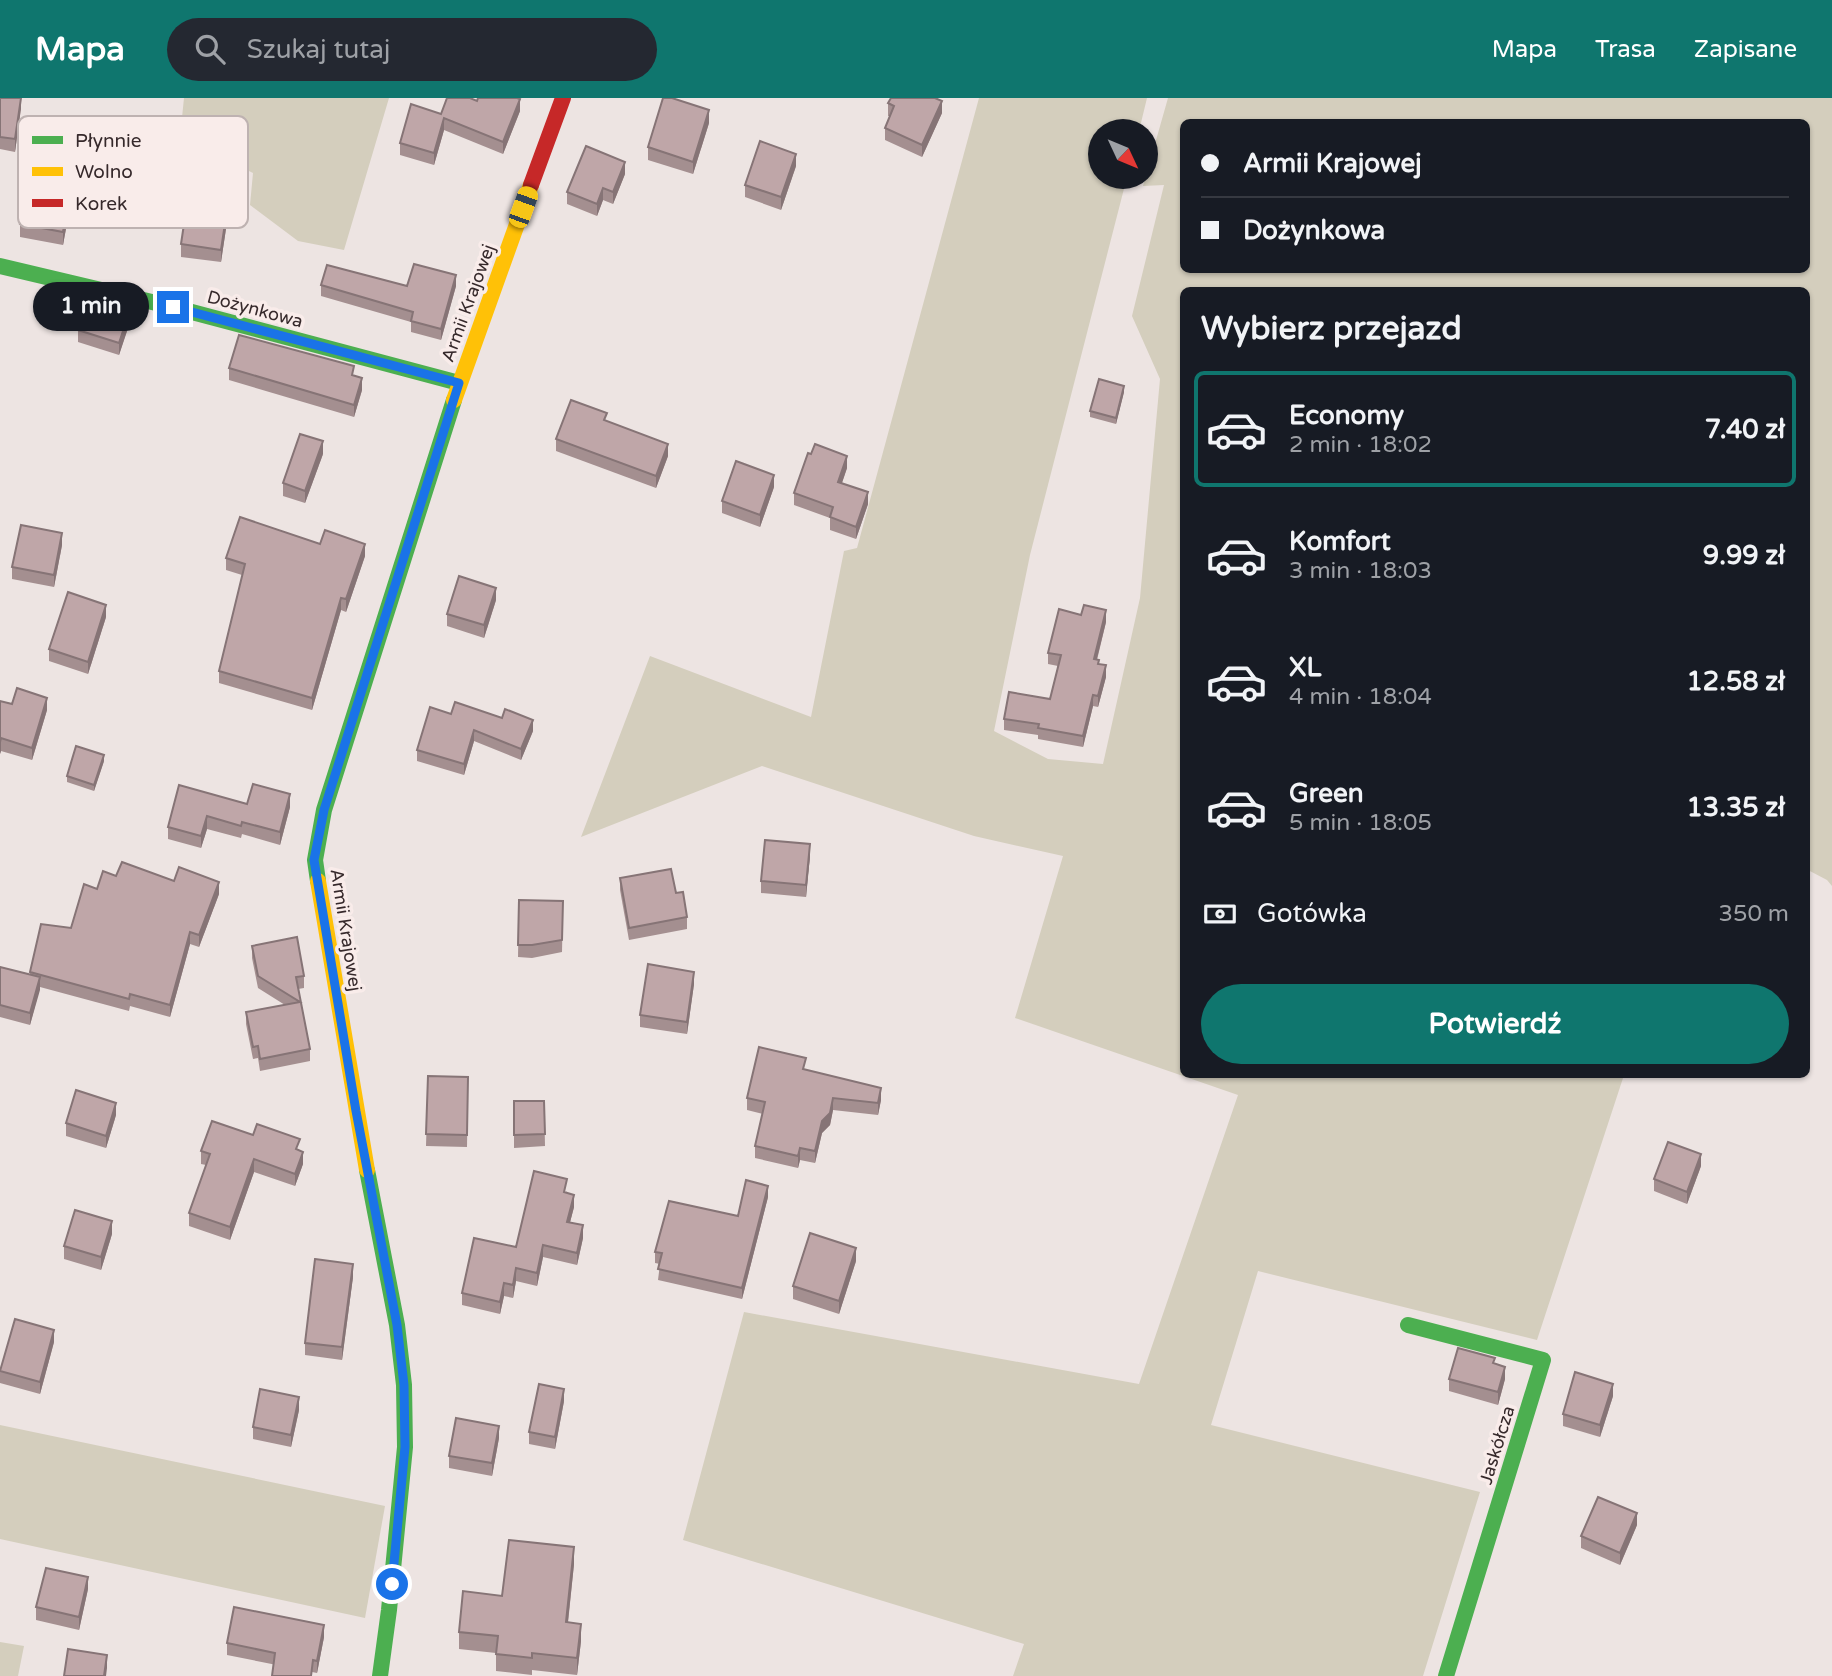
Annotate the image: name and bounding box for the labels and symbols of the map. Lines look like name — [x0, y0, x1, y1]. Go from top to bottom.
legend — [18, 116, 248, 228]
north arrow — [1088, 119, 1158, 189]
text: Płynnie — [75, 130, 142, 152]
text: Wolno — [75, 161, 133, 183]
car — [506, 184, 541, 230]
text: Korek — [75, 193, 127, 215]
street label: Armii Krajowej — [437, 241, 499, 365]
callout: 1 min — [33, 282, 148, 332]
street label: Dożynkowa — [205, 286, 305, 332]
route end — [157, 291, 189, 323]
street label: Armii Krajowej — [325, 867, 367, 993]
street label: Jaskółcza — [1475, 1403, 1519, 1487]
route start — [376, 1568, 408, 1600]

